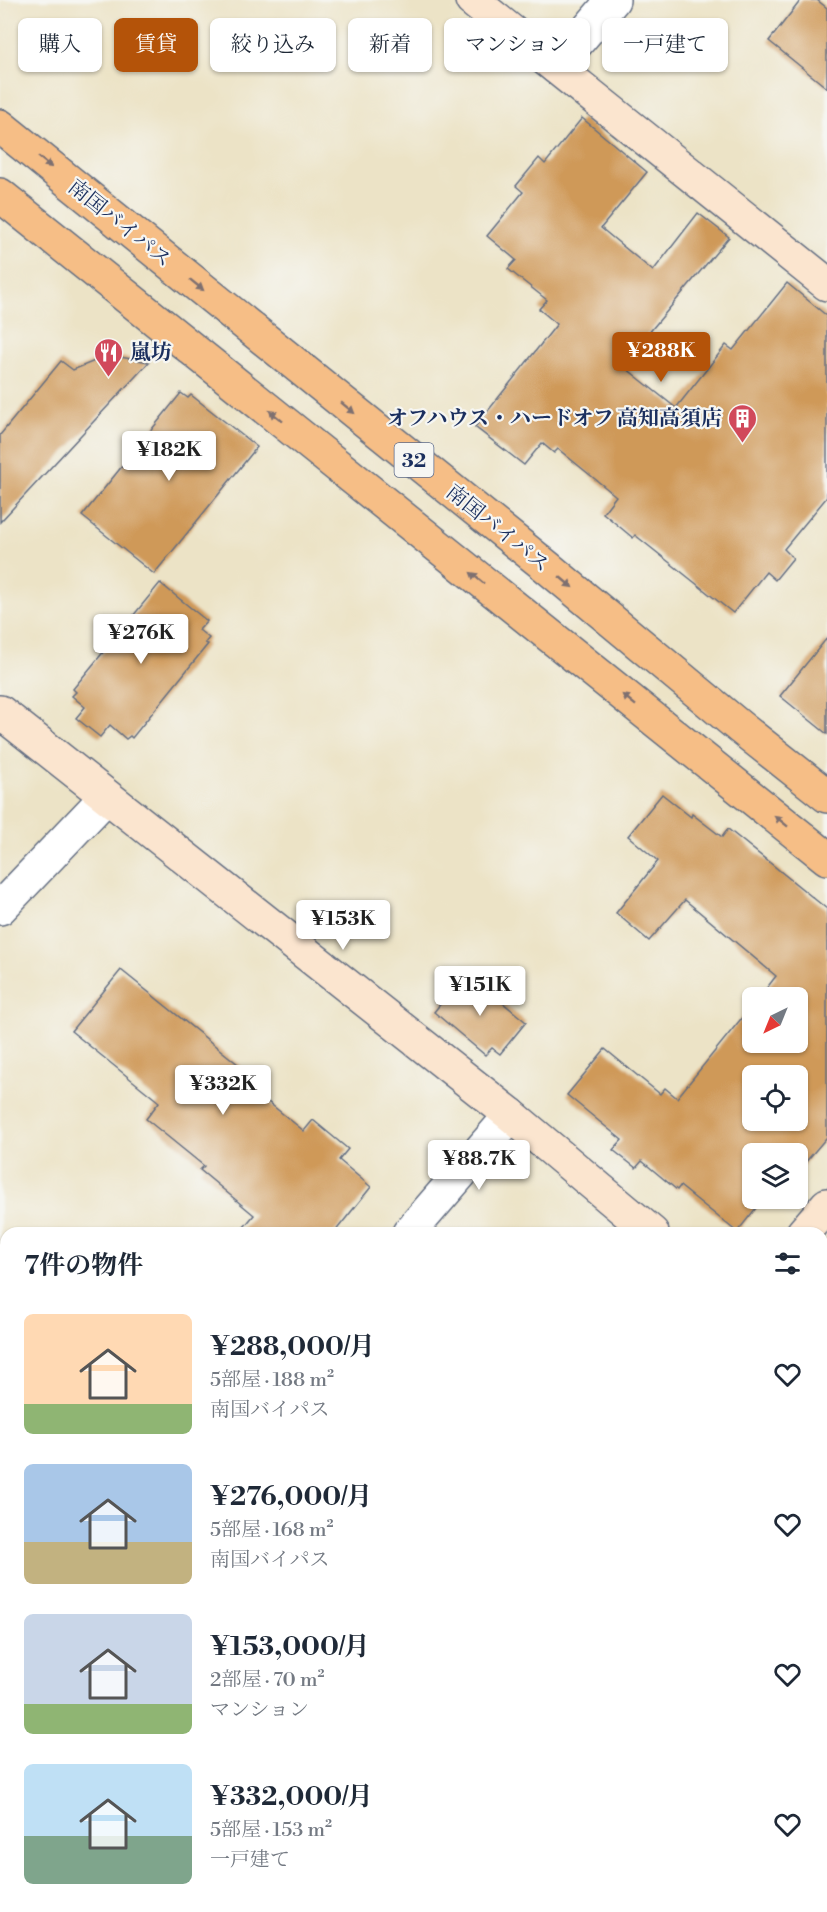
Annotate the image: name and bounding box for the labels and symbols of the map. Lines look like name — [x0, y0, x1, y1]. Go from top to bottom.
one-way arrow — [38, 156, 53, 168]
street label: 南国バイパス — [62, 174, 176, 273]
one-way arrow — [189, 279, 205, 292]
pin: ¥288K — [619, 332, 703, 383]
restaurant icon: 嵐坊 — [93, 336, 125, 378]
place label: 嵐坊 — [130, 340, 172, 366]
one-way arrow — [341, 401, 356, 413]
building icon: オフハウス・ハードオフ 高知高須店 — [727, 402, 759, 444]
place label: オフハウス・ハードオフ 高知高須店 — [387, 406, 722, 432]
one-way arrow — [268, 411, 283, 423]
pin: ¥182K — [127, 431, 211, 482]
road number: 32 — [394, 443, 434, 477]
street label: 南国バイパス — [440, 479, 554, 578]
one-way arrow — [469, 571, 485, 584]
one-way arrow — [558, 576, 574, 589]
pin: ¥276K — [99, 614, 183, 665]
one-way arrow — [621, 693, 637, 706]
one-way arrow — [774, 816, 789, 828]
pin: ¥153K — [301, 900, 385, 951]
pin: ¥151K — [438, 966, 522, 1017]
north arrow — [742, 987, 808, 1053]
pin: ¥332K — [181, 1065, 265, 1116]
pin: ¥88.7K — [430, 1140, 528, 1191]

